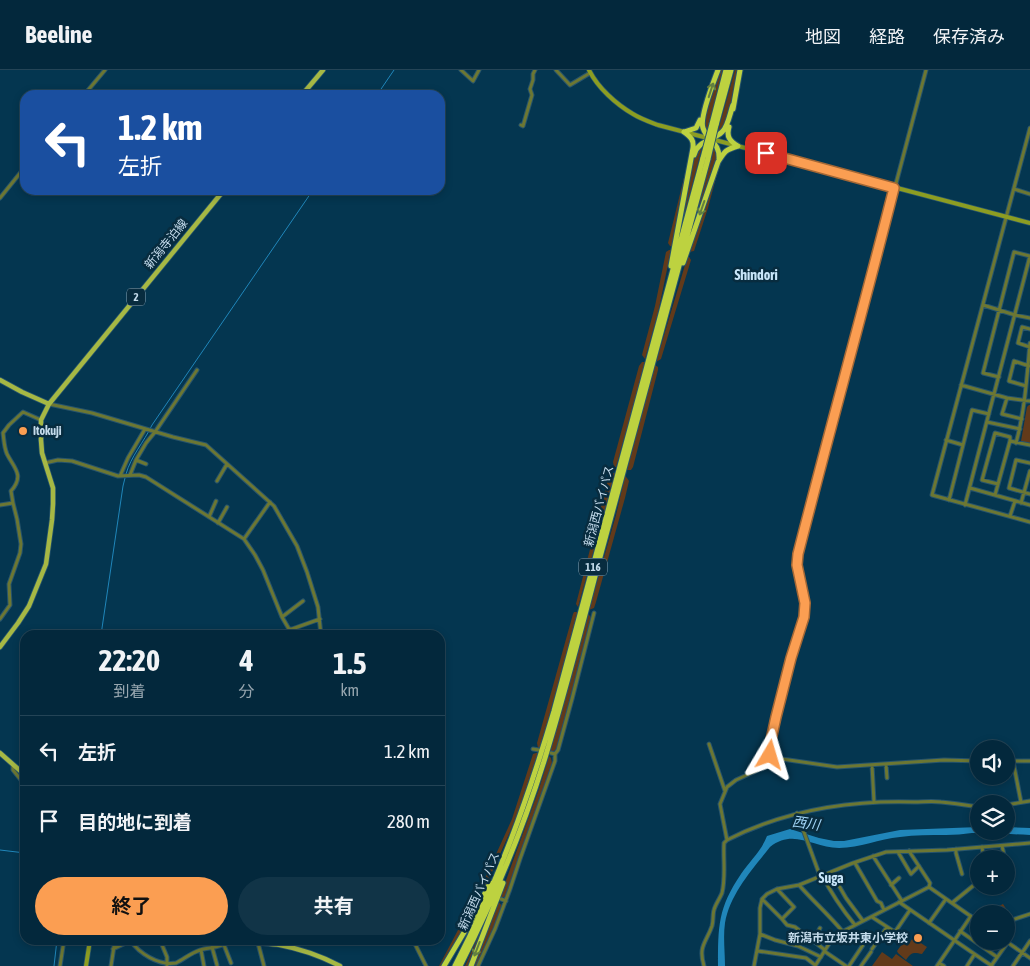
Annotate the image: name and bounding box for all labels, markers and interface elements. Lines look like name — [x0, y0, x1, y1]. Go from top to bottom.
text: Beeline — [25, 21, 92, 48]
text: 地図 — [805, 26, 841, 47]
text: 経路 — [869, 26, 905, 47]
text: 保存済み — [933, 26, 1005, 47]
one-way arrow — [707, 82, 717, 98]
text: 1.2 km — [118, 107, 203, 147]
icon: left — [35, 110, 100, 175]
pin — [745, 132, 787, 174]
icon: arrive — [752, 139, 780, 167]
text: 左折 — [118, 153, 162, 179]
one-way arrow — [697, 200, 706, 216]
street label: 新潟寺泊線 — [142, 216, 190, 272]
district label: Shindori — [734, 267, 778, 283]
road number: 2 — [127, 288, 145, 306]
place label: Itokuji — [33, 424, 62, 438]
marker: Itokuji — [17, 425, 29, 437]
street label: 新潟西バイパス — [581, 464, 617, 548]
road number: 116 — [579, 558, 607, 576]
text: 22:20 — [98, 643, 160, 677]
text: 4 — [240, 643, 254, 677]
text: 1.5 — [333, 646, 367, 680]
text: km — [341, 681, 359, 699]
text: 到着 — [113, 682, 145, 700]
text: 分 — [239, 682, 255, 700]
position arrow — [743, 728, 795, 780]
icon: left — [35, 737, 63, 765]
text: 1.2 km — [384, 740, 430, 762]
map controls — [970, 740, 1015, 950]
button: sound — [970, 740, 1015, 785]
text: 左折 — [78, 741, 116, 763]
button: layers — [970, 795, 1015, 840]
icon: arrive — [35, 807, 63, 835]
text: 280 m — [387, 810, 430, 832]
text: 目的地に到着 — [78, 811, 192, 833]
water label: 西川 — [791, 813, 823, 833]
street label: 新潟西バイパス — [456, 850, 502, 932]
button: + — [970, 850, 1015, 895]
district label: Suga — [819, 870, 844, 886]
button: 終了 — [35, 877, 228, 935]
button: 共有 — [238, 877, 430, 935]
button: − — [970, 905, 1015, 950]
place label: 新潟市立坂井東小学校 — [788, 931, 908, 945]
marker: 新潟市立坂井東小学校 — [912, 932, 924, 944]
one-way arrow — [472, 941, 481, 956]

